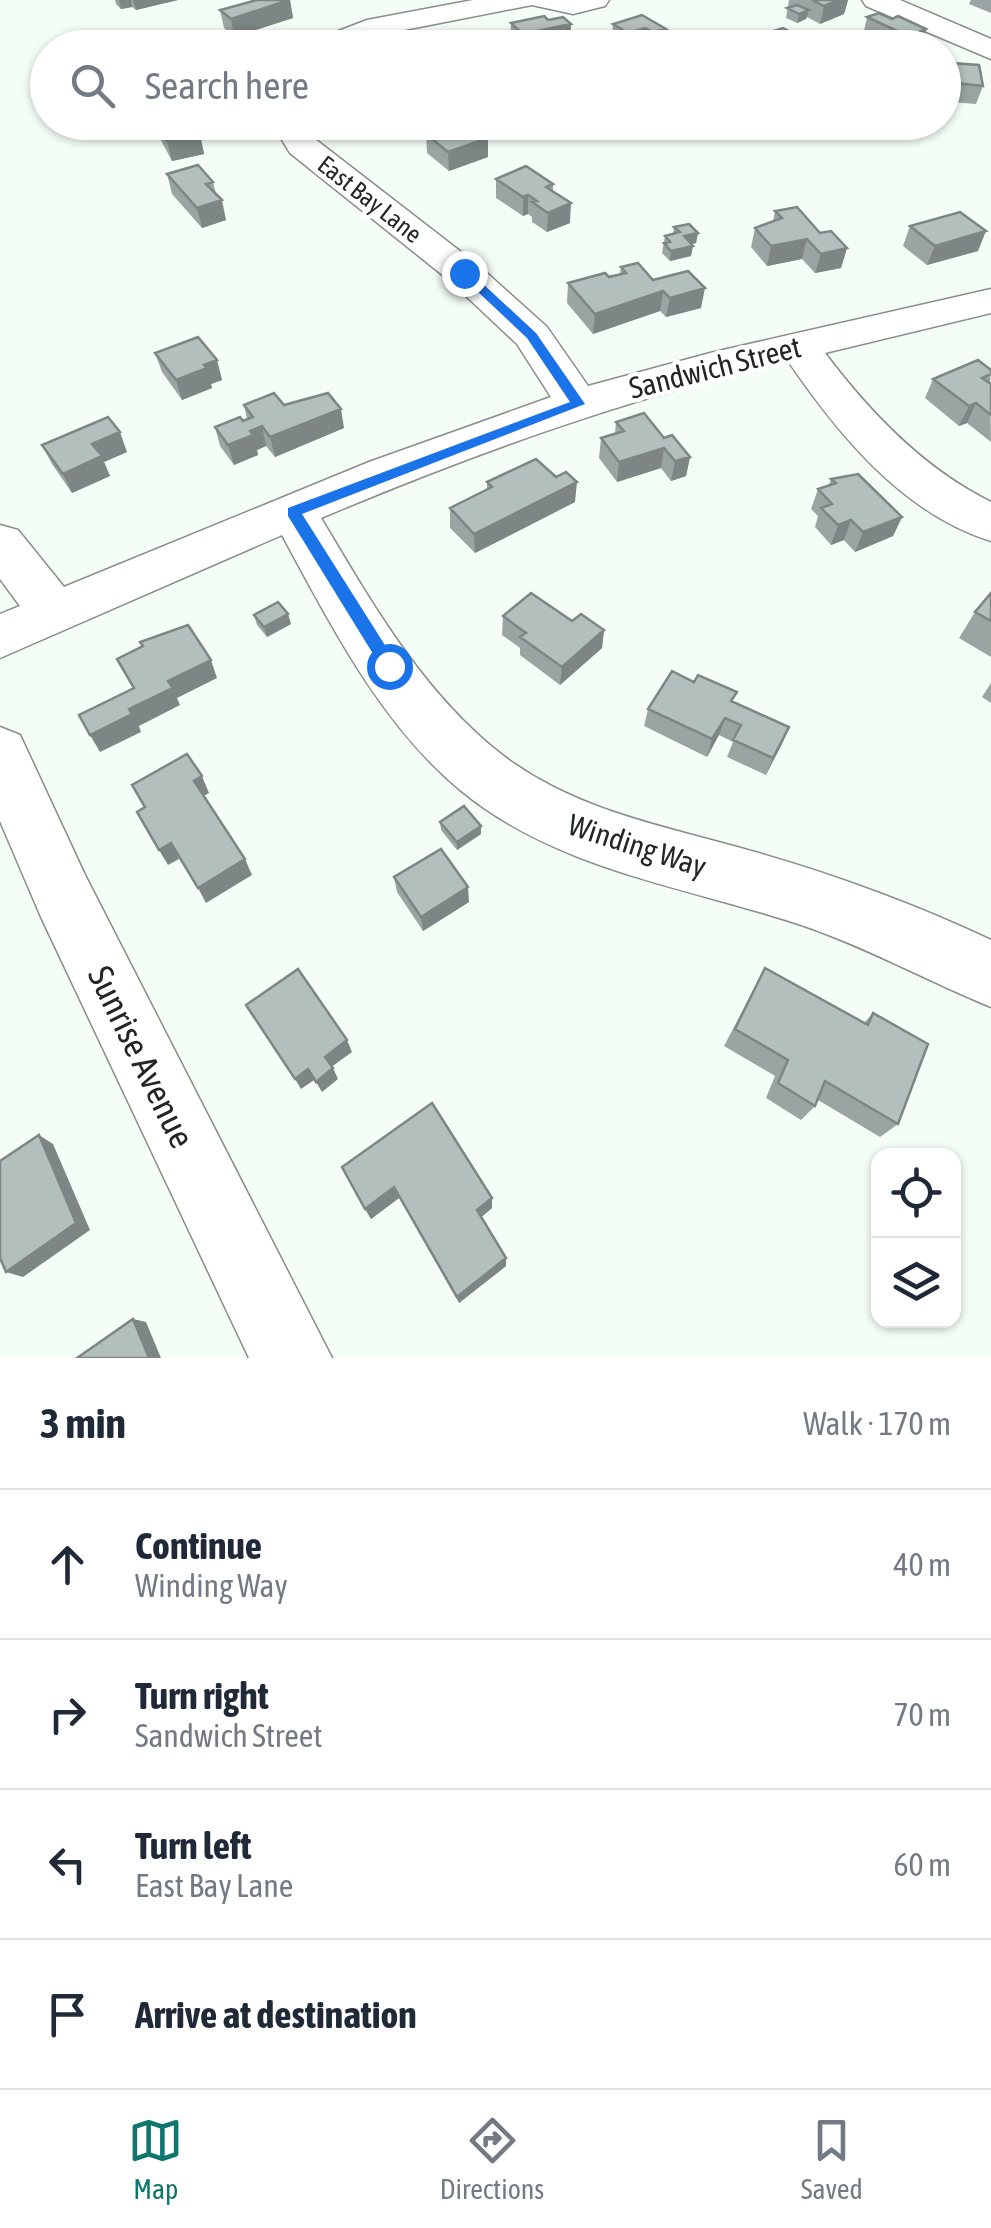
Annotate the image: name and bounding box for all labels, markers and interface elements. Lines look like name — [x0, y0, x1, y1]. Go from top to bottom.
search box — [30, 30, 961, 140]
icon: search — [65, 58, 120, 113]
text: Search here — [145, 64, 309, 107]
street label: East Bay Lane — [313, 150, 427, 248]
route end — [442, 251, 488, 297]
street label: Sandwich Street — [625, 329, 804, 405]
route start — [367, 644, 413, 690]
street label: Winding Way — [564, 807, 711, 883]
street label: Sunrise Avenue — [81, 959, 203, 1154]
map controls — [871, 1148, 961, 1328]
button: locate — [871, 1148, 961, 1238]
button: layers — [871, 1238, 961, 1328]
text: 3 min — [40, 1399, 126, 1447]
text: Walk · 170 m — [803, 1405, 951, 1442]
text: Continue — [135, 1524, 262, 1567]
icon: ahead — [40, 1537, 95, 1592]
text: 40 m — [893, 1546, 951, 1583]
text: Winding Way — [135, 1567, 288, 1604]
text: Turn right — [135, 1674, 269, 1717]
icon: right — [40, 1687, 95, 1742]
text: 70 m — [893, 1696, 951, 1733]
text: Sandwich Street — [135, 1717, 322, 1754]
text: Turn left — [135, 1824, 251, 1867]
icon: left — [40, 1837, 95, 1892]
text: 60 m — [893, 1846, 951, 1883]
text: East Bay Lane — [135, 1867, 293, 1904]
icon: arrive — [40, 1987, 95, 2042]
text: Arrive at destination — [135, 1993, 417, 2036]
tab: Map — [128, 2113, 183, 2205]
tab: Directions — [440, 2113, 544, 2205]
tab: Saved — [801, 2113, 863, 2205]

